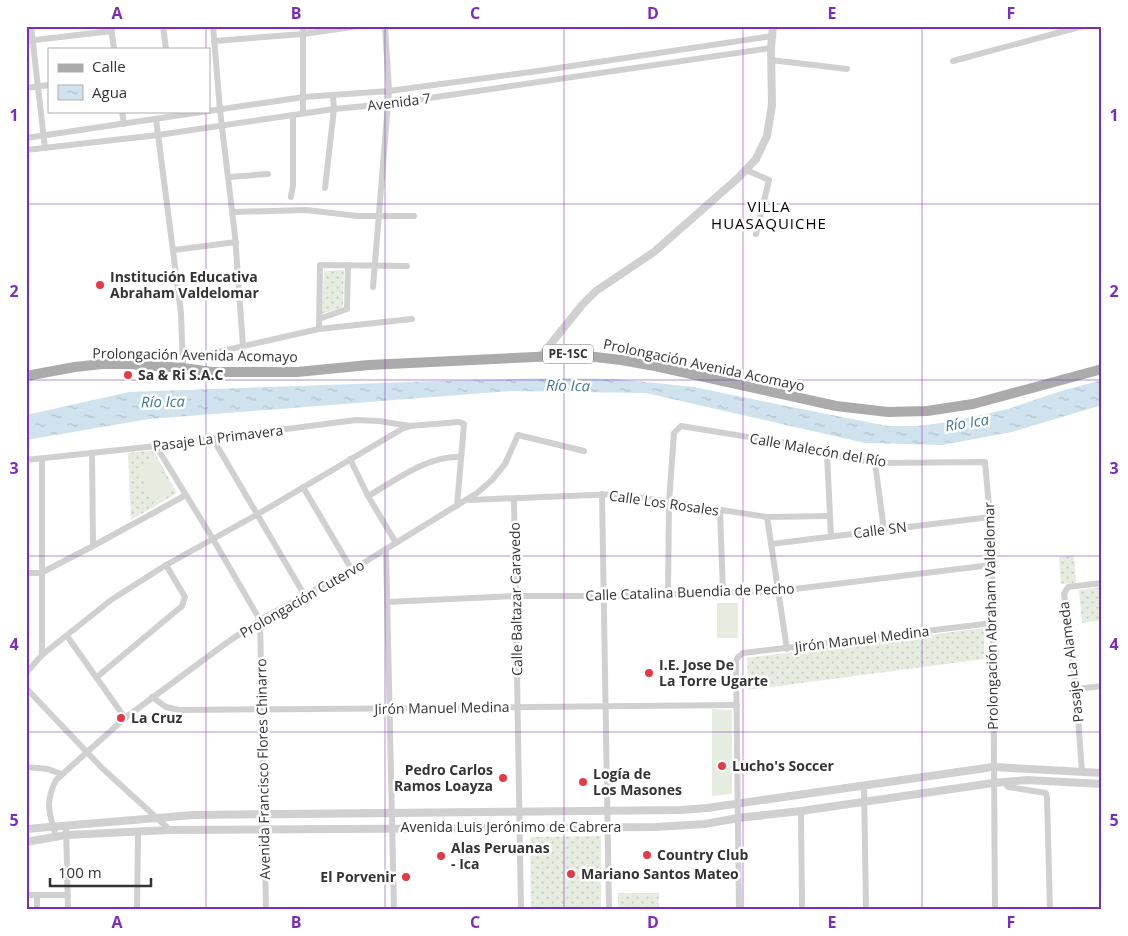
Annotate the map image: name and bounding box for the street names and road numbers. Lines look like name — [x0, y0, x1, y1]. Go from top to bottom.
street label: Avenida 7 — [366, 88, 432, 115]
street label: Prolongación Avenida Acomayo — [602, 334, 807, 395]
street label: Prolongación Avenida Acomayo — [92, 343, 298, 366]
road number: PE-1SC — [543, 344, 593, 364]
street label: Pasaje La Primavera — [152, 420, 284, 455]
street label: Calle Malecón del Río — [748, 428, 888, 471]
street label: Calle Los Rosales — [608, 485, 721, 520]
street label: Prolongación Abraham Valdelomar — [979, 502, 1002, 730]
street label: Calle SN — [852, 517, 908, 542]
street label: Calle Baltazar Caravedo — [505, 522, 526, 676]
street label: Prolongación Cutervo — [236, 555, 367, 642]
street label: Calle Catalina Buendia de Pecho — [585, 578, 795, 605]
street label: Pasaje La Alameda — [1054, 600, 1087, 724]
street label: Jirón Manuel Medina — [792, 621, 930, 656]
street label: Avenida Francisco Flores Chinarro — [251, 658, 274, 880]
street label: Jirón Manuel Medina — [372, 697, 510, 718]
street label: Avenida Luis Jerónimo de Cabrera — [401, 817, 621, 836]

